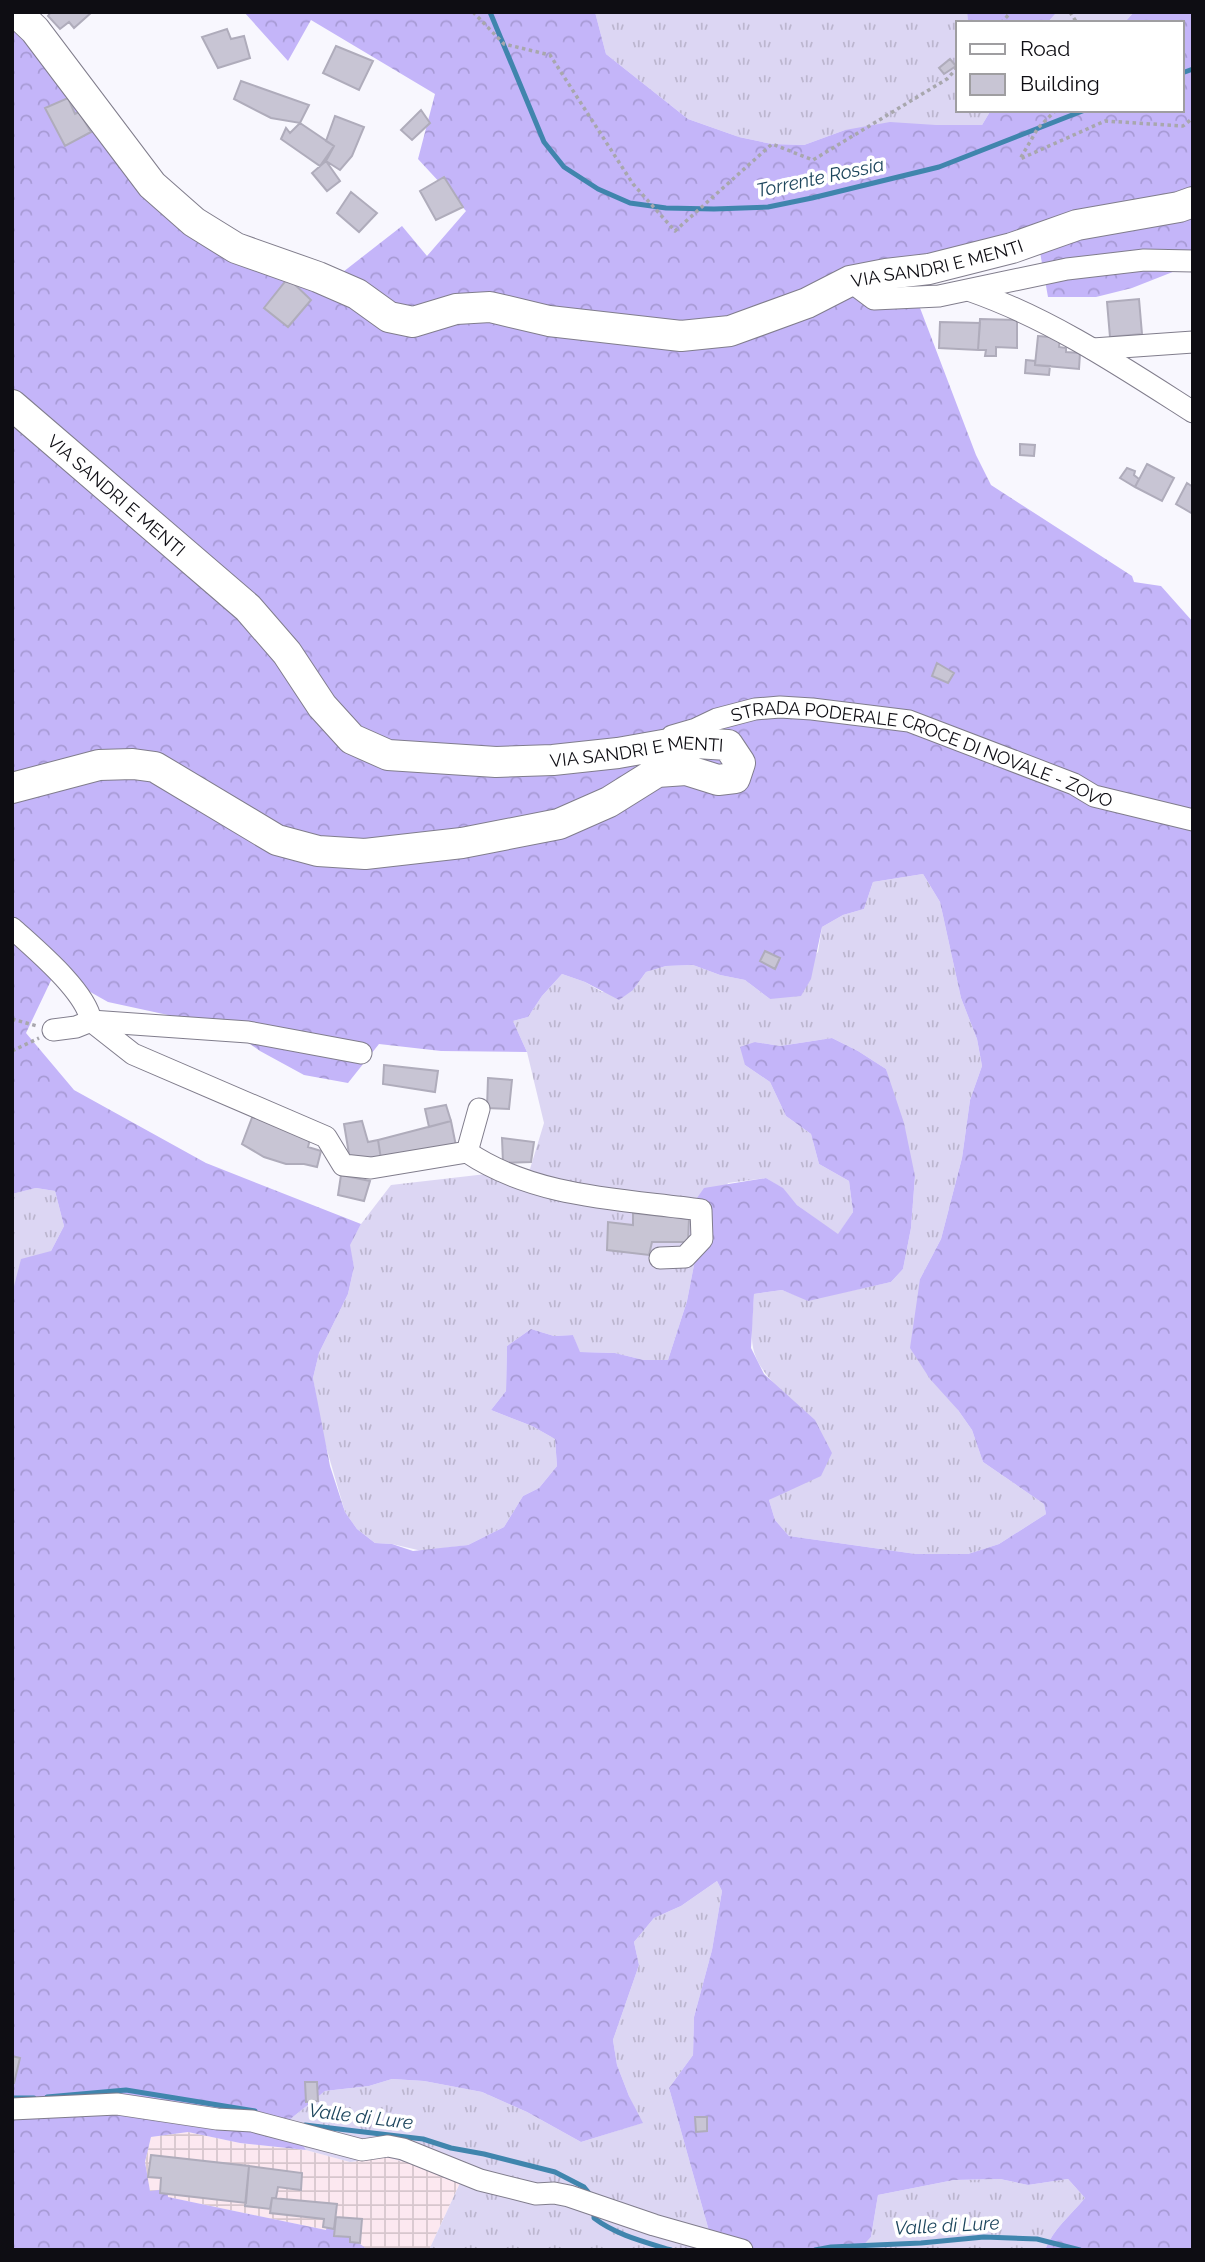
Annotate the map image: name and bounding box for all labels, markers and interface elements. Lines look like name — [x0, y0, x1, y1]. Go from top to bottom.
legend — [956, 21, 1184, 112]
text: Road — [1020, 36, 1070, 61]
text: Building — [1020, 71, 1100, 96]
water label: Torrente Rossia — [754, 153, 886, 201]
street label: VIA SANDRI E MENTI — [849, 234, 1026, 291]
street label: VIA SANDRI E MENTI — [43, 430, 190, 560]
street label: STRADA PODERALE CROCE DI NOVALE - ZOVO — [728, 696, 1115, 811]
street label: VIA SANDRI E MENTI — [549, 731, 724, 771]
water label: Valle di Lure — [307, 2099, 415, 2133]
water label: Valle di Lure — [894, 2211, 1000, 2239]

